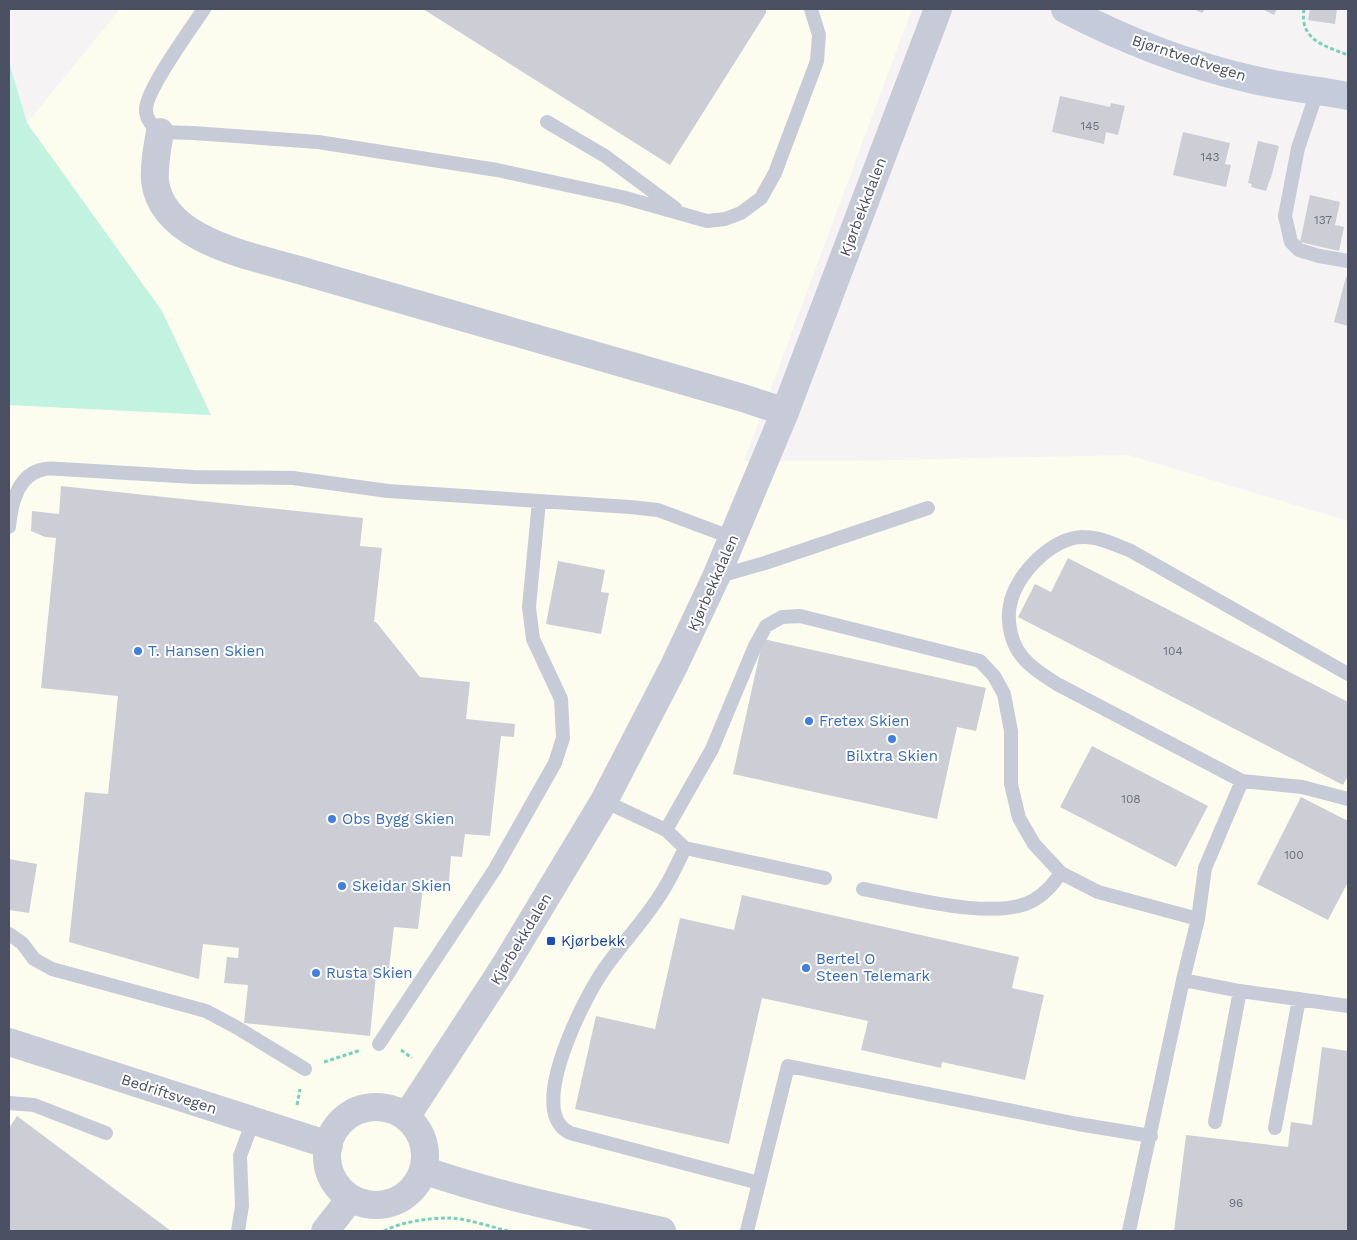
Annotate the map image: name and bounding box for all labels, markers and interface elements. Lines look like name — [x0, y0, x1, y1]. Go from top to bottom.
street label: Bjørntvedtvegen — [1130, 31, 1248, 85]
house number: 145 — [1081, 119, 1100, 133]
house number: 143 — [1200, 150, 1220, 164]
street label: Kjørbekkdalen — [836, 155, 890, 259]
house number: 137 — [1314, 213, 1332, 227]
street label: Kjørbekkdalen — [684, 532, 742, 634]
place label: T. Hansen Skien — [148, 642, 264, 660]
house number: 104 — [1163, 644, 1183, 658]
marker: T. Hansen Skien — [132, 645, 144, 657]
place label: Fretex Skien — [819, 712, 909, 730]
marker: Fretex Skien — [803, 715, 815, 727]
marker: Bilxtra Skien — [886, 733, 898, 745]
place label: Bilxtra Skien — [846, 747, 938, 765]
house number: 108 — [1121, 792, 1141, 806]
place label: Obs Bygg Skien — [342, 810, 454, 828]
marker: Obs Bygg Skien — [326, 813, 338, 825]
house number: 100 — [1284, 848, 1304, 862]
place label: Skeidar Skien — [352, 877, 451, 895]
marker: Skeidar Skien — [336, 880, 348, 892]
street label: Kjørbekkdalen — [486, 890, 556, 988]
place label: Kjørbekk — [561, 932, 626, 950]
marker: Kjørbekk — [545, 935, 557, 947]
place label: Bertel O Steen Telemark — [816, 950, 930, 985]
marker: Bertel O Steen Telemark — [800, 962, 812, 974]
place label: Rusta Skien — [326, 964, 413, 982]
marker: Rusta Skien — [310, 967, 322, 979]
street label: Bedriftsvegen — [119, 1070, 219, 1118]
house number: 96 — [1229, 1196, 1243, 1210]

